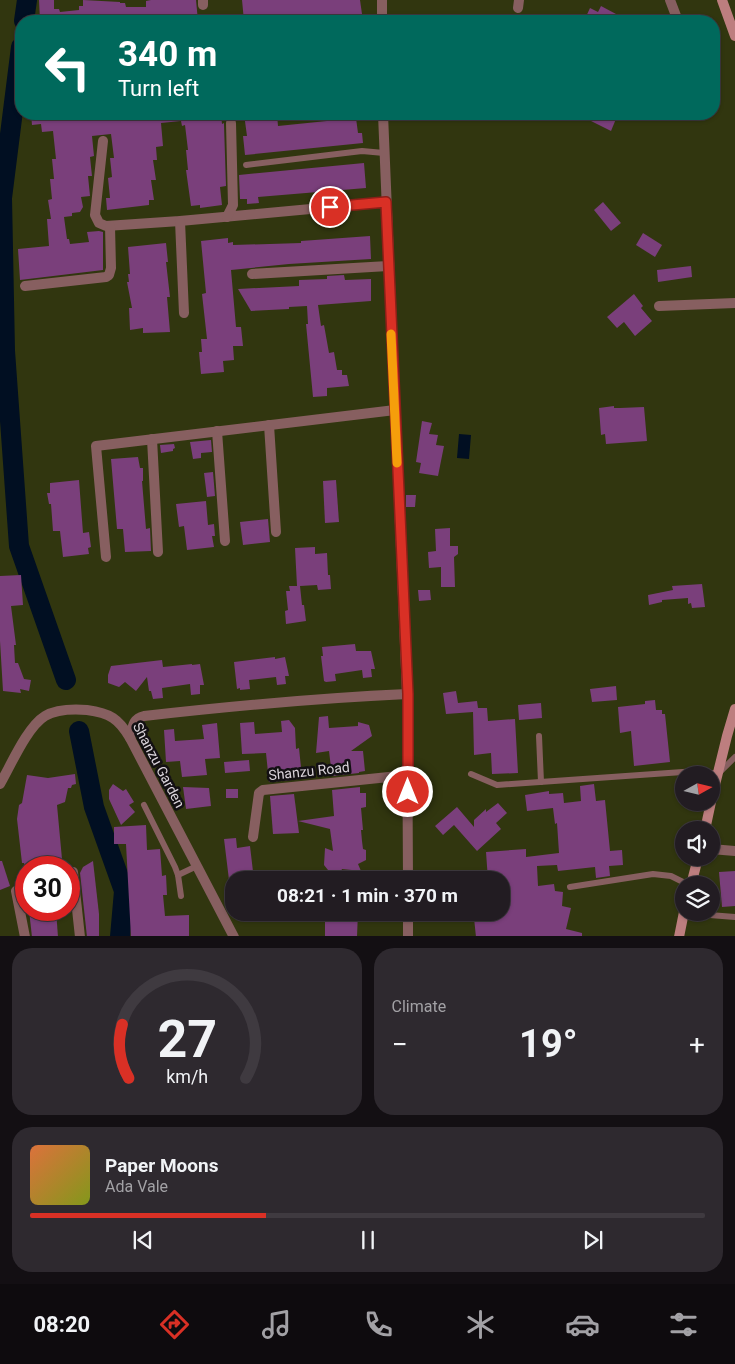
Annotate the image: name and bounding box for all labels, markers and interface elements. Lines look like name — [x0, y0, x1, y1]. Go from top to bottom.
text: 340 m — [118, 34, 217, 75]
icon: left — [35, 35, 100, 100]
text: Turn left — [118, 76, 199, 101]
pin — [309, 186, 351, 228]
icon: arrive — [316, 193, 344, 221]
street label: Shanzu Garden — [130, 720, 188, 810]
street label: Shanzu Road — [268, 759, 350, 783]
position arrow — [381, 765, 433, 817]
north arrow — [675, 766, 720, 811]
map controls — [675, 766, 720, 921]
button: sound — [675, 821, 720, 866]
speed limit sign: 30 — [15, 856, 80, 921]
button: layers — [675, 876, 720, 921]
text: 08:21 · 1 min · 370 m — [277, 884, 458, 907]
text: Climate — [392, 997, 446, 1016]
text: 27 — [157, 1009, 217, 1070]
text: 19° — [519, 1022, 578, 1066]
text: − — [392, 1028, 408, 1061]
text: + — [689, 1028, 705, 1061]
text: km/h — [166, 1066, 208, 1087]
text: Paper Moons — [105, 1154, 218, 1177]
text: Ada Vale — [105, 1177, 168, 1196]
icon: previous — [129, 1226, 157, 1254]
icon: pause — [354, 1226, 382, 1254]
icon: next — [579, 1226, 607, 1254]
icon: directions — [157, 1307, 192, 1342]
icon: music — [259, 1307, 294, 1342]
icon: phone — [361, 1307, 396, 1342]
icon: climate — [463, 1307, 498, 1342]
icon: car — [565, 1307, 600, 1342]
icon: filters — [666, 1307, 701, 1342]
text: 08:20 — [33, 1312, 90, 1337]

